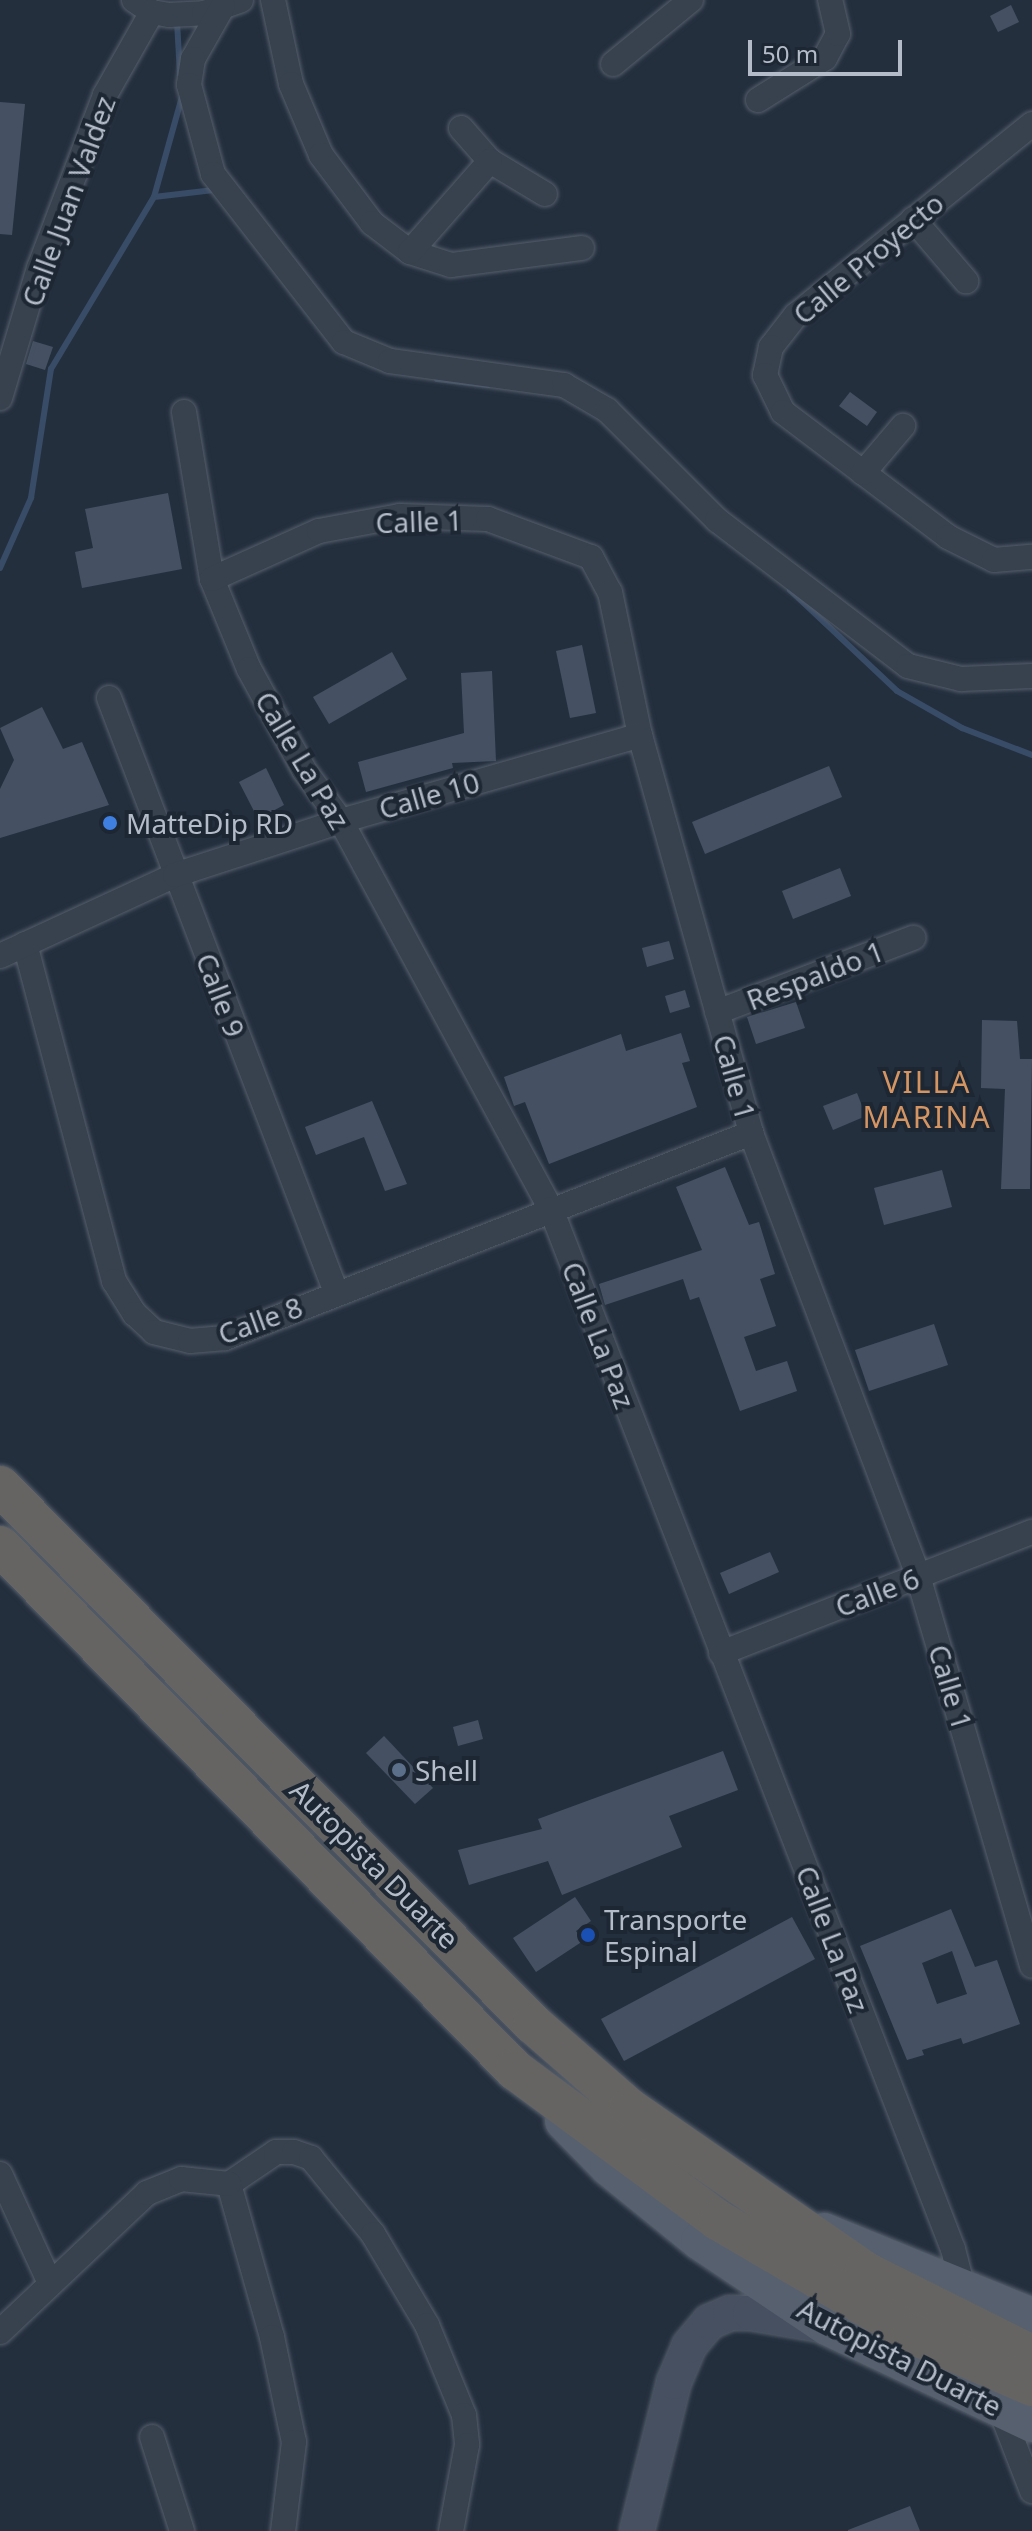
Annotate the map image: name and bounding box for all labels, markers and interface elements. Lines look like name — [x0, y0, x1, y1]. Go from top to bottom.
scale bar — [752, 24, 906, 74]
text: 50 m — [762, 37, 818, 70]
street label: Calle Juan Valdez — [14, 91, 122, 311]
street label: Calle Proyecto — [786, 185, 950, 331]
street label: Calle 1 — [375, 503, 463, 539]
street label: Calle La Paz — [249, 685, 357, 835]
street label: Calle 10 — [375, 765, 483, 825]
place label: MatteDip RD — [126, 806, 293, 840]
marker: MatteDip RD — [101, 814, 119, 832]
street label: Respaldo 1 — [742, 933, 888, 1017]
street label: Calle 9 — [190, 948, 252, 1042]
street label: Calle 1 — [707, 1031, 763, 1123]
district label: VILLA MARINA — [862, 1064, 992, 1134]
street label: Calle La Paz — [556, 1257, 642, 1413]
street label: Calle 8 — [213, 1289, 307, 1351]
street label: Calle 6 — [830, 1561, 924, 1623]
street label: Calle 1 — [922, 1641, 980, 1733]
place label: Shell — [415, 1753, 478, 1787]
marker: Shell — [390, 1761, 408, 1779]
street label: Autopista Duarte — [284, 1773, 466, 1955]
street label: Calle La Paz — [790, 1861, 876, 2017]
place label: Transporte Espinal — [604, 1902, 747, 1968]
marker: Transporte Espinal — [579, 1926, 597, 1944]
street label: Autopista Duarte — [793, 2291, 1007, 2423]

